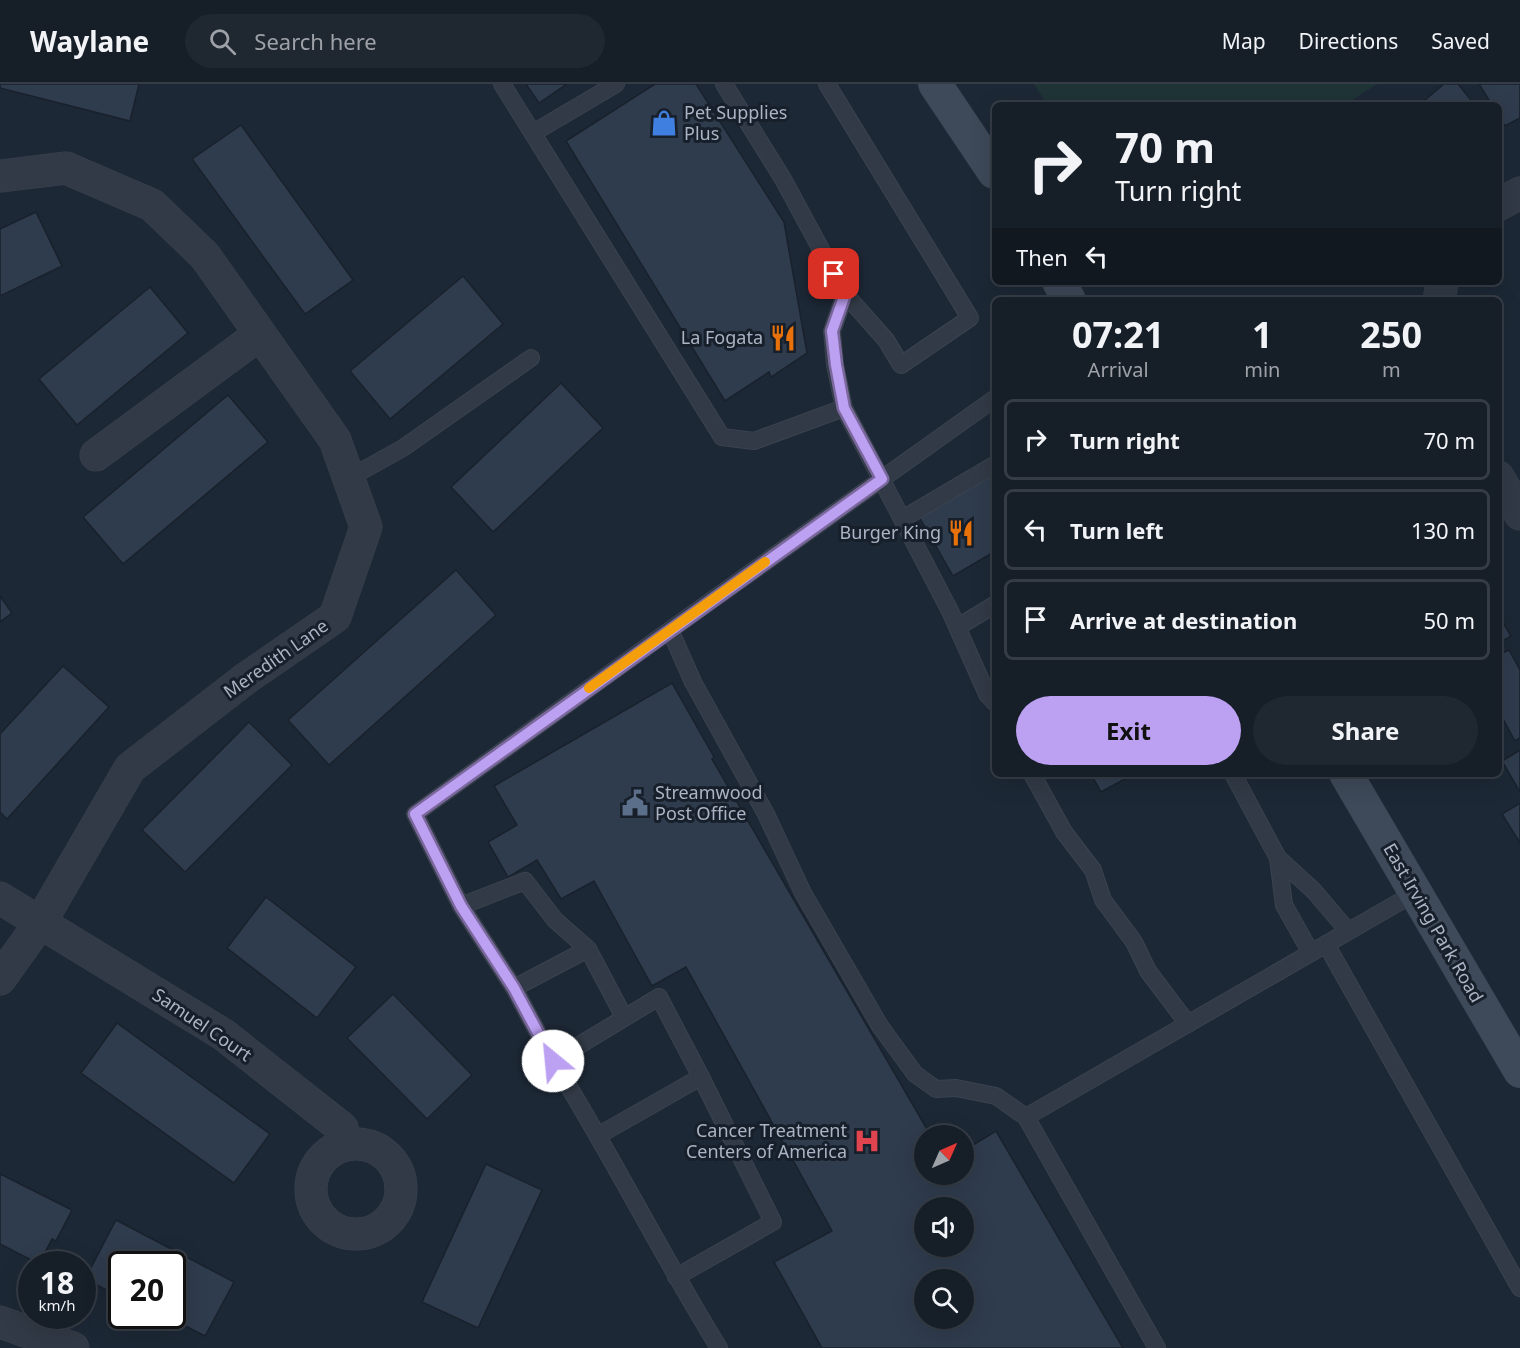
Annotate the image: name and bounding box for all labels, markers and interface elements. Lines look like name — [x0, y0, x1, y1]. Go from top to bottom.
search box — [185, 14, 605, 68]
text: Waylane — [30, 22, 149, 60]
icon: search — [206, 25, 239, 58]
text: Search here — [254, 26, 377, 56]
text: Map — [1222, 27, 1266, 55]
text: Directions — [1299, 27, 1398, 55]
text: Saved — [1431, 27, 1490, 55]
place label: Pet Supplies Plus — [684, 100, 787, 145]
shop icon: Pet Supplies Plus — [649, 108, 679, 138]
text: 70 m — [1115, 118, 1215, 175]
icon: right — [1016, 126, 1094, 204]
text: Turn right — [1115, 172, 1241, 209]
icon: left — [1080, 240, 1113, 273]
text: Then — [1016, 242, 1068, 272]
pin — [808, 248, 859, 299]
icon: arrive — [817, 257, 850, 290]
text: 07:21 — [1072, 310, 1164, 359]
text: 1 — [1252, 310, 1273, 359]
text: 250 — [1360, 310, 1422, 359]
restaurant icon: La Fogata — [768, 323, 798, 353]
place label: La Fogata — [681, 325, 763, 349]
text: Arrival — [1088, 356, 1149, 383]
text: min — [1244, 356, 1280, 383]
text: m — [1382, 356, 1401, 383]
icon: right — [1019, 423, 1052, 456]
text: Turn right — [1070, 425, 1180, 455]
text: 70 m — [1424, 425, 1475, 455]
icon: left — [1019, 513, 1052, 546]
text: Turn left — [1070, 515, 1164, 545]
text: 130 m — [1411, 515, 1475, 545]
restaurant icon: Burger King — [946, 518, 976, 548]
place label: Burger King — [840, 520, 941, 544]
icon: arrive — [1019, 603, 1052, 636]
text: Arrive at destination — [1070, 605, 1297, 635]
text: 50 m — [1424, 605, 1475, 635]
street label: Meredith Lane — [218, 613, 332, 703]
button: Exit — [1016, 696, 1241, 765]
button: Share — [1253, 696, 1478, 765]
place label: Streamwood Post Office — [655, 780, 763, 825]
public building icon: Streamwood Post Office — [620, 788, 650, 818]
street label: East Irving Park Road — [1378, 839, 1489, 1006]
street label: Samuel Court — [148, 982, 257, 1066]
position arrow — [521, 1029, 585, 1093]
place label: Cancer Treatment Centers of America — [686, 1118, 847, 1163]
north arrow — [914, 1125, 974, 1185]
map controls — [914, 1125, 974, 1329]
hospital icon: Cancer Treatment Centers of America — [852, 1126, 882, 1156]
button: sound — [914, 1197, 974, 1257]
speed limit sign: 20 — [108, 1251, 186, 1329]
text: 18 — [40, 1262, 74, 1303]
button: search — [914, 1269, 974, 1329]
text: km/h — [39, 1295, 75, 1315]

